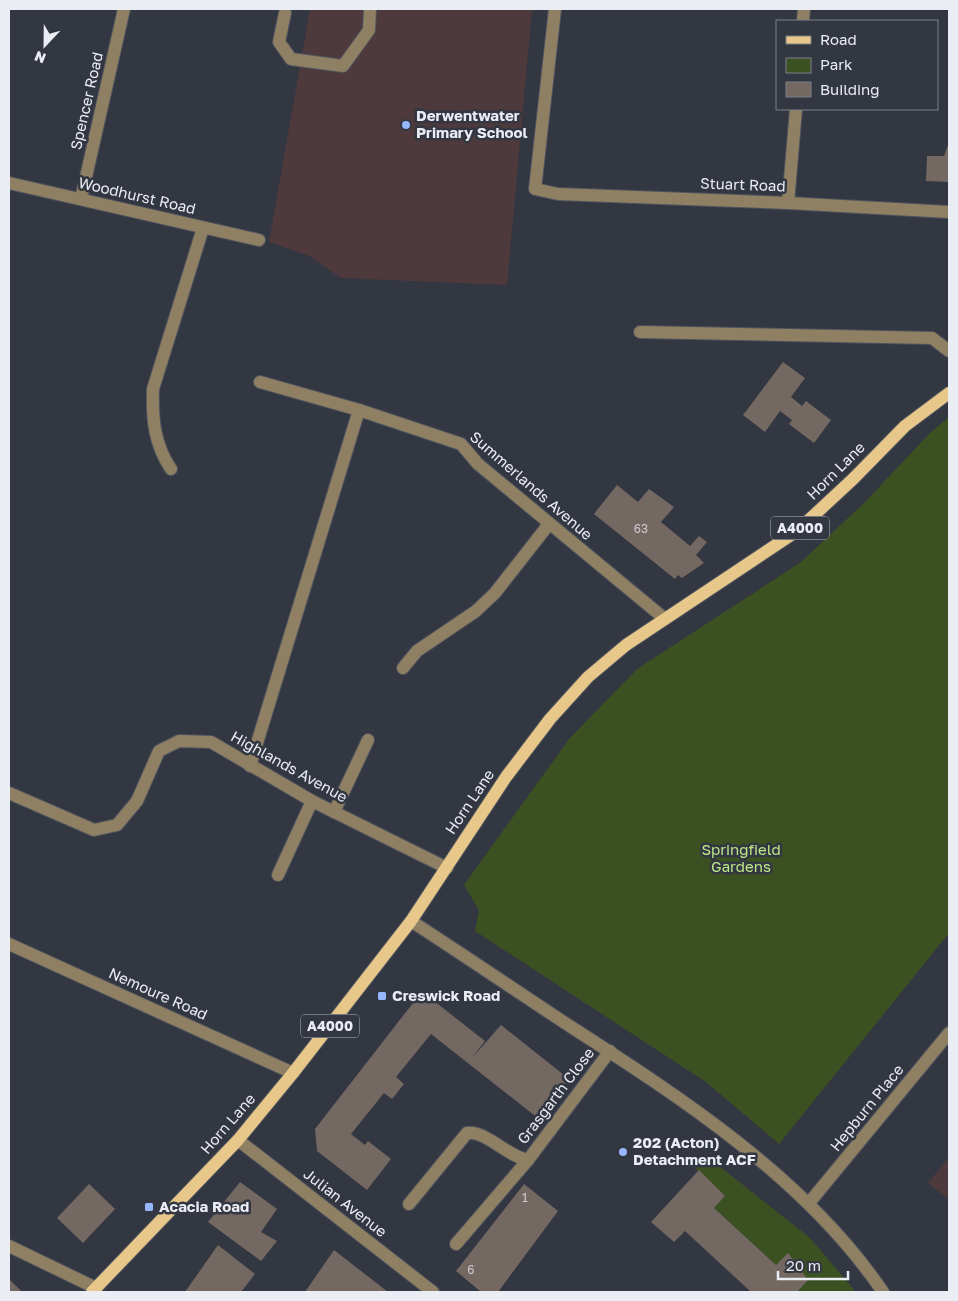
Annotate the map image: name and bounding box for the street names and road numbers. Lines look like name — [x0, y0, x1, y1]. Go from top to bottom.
street label: Spencer Road — [66, 50, 106, 152]
street label: Woodhurst Road — [77, 173, 198, 217]
street label: Stuart Road — [700, 174, 786, 194]
street label: Summerlands Avenue — [467, 427, 597, 543]
street label: Horn Lane — [803, 437, 868, 503]
road number: A4000 — [771, 516, 829, 540]
street label: Highlands Avenue — [228, 727, 351, 806]
street label: Horn Lane — [441, 765, 498, 837]
street label: Nemoure Road — [106, 963, 211, 1023]
road number: A4000 — [301, 1014, 359, 1038]
street label: Grasgarth Close — [513, 1043, 597, 1147]
street label: Hepburn Place — [826, 1060, 907, 1154]
street label: Horn Lane — [196, 1089, 259, 1157]
street label: Julian Avenue — [300, 1164, 391, 1240]

